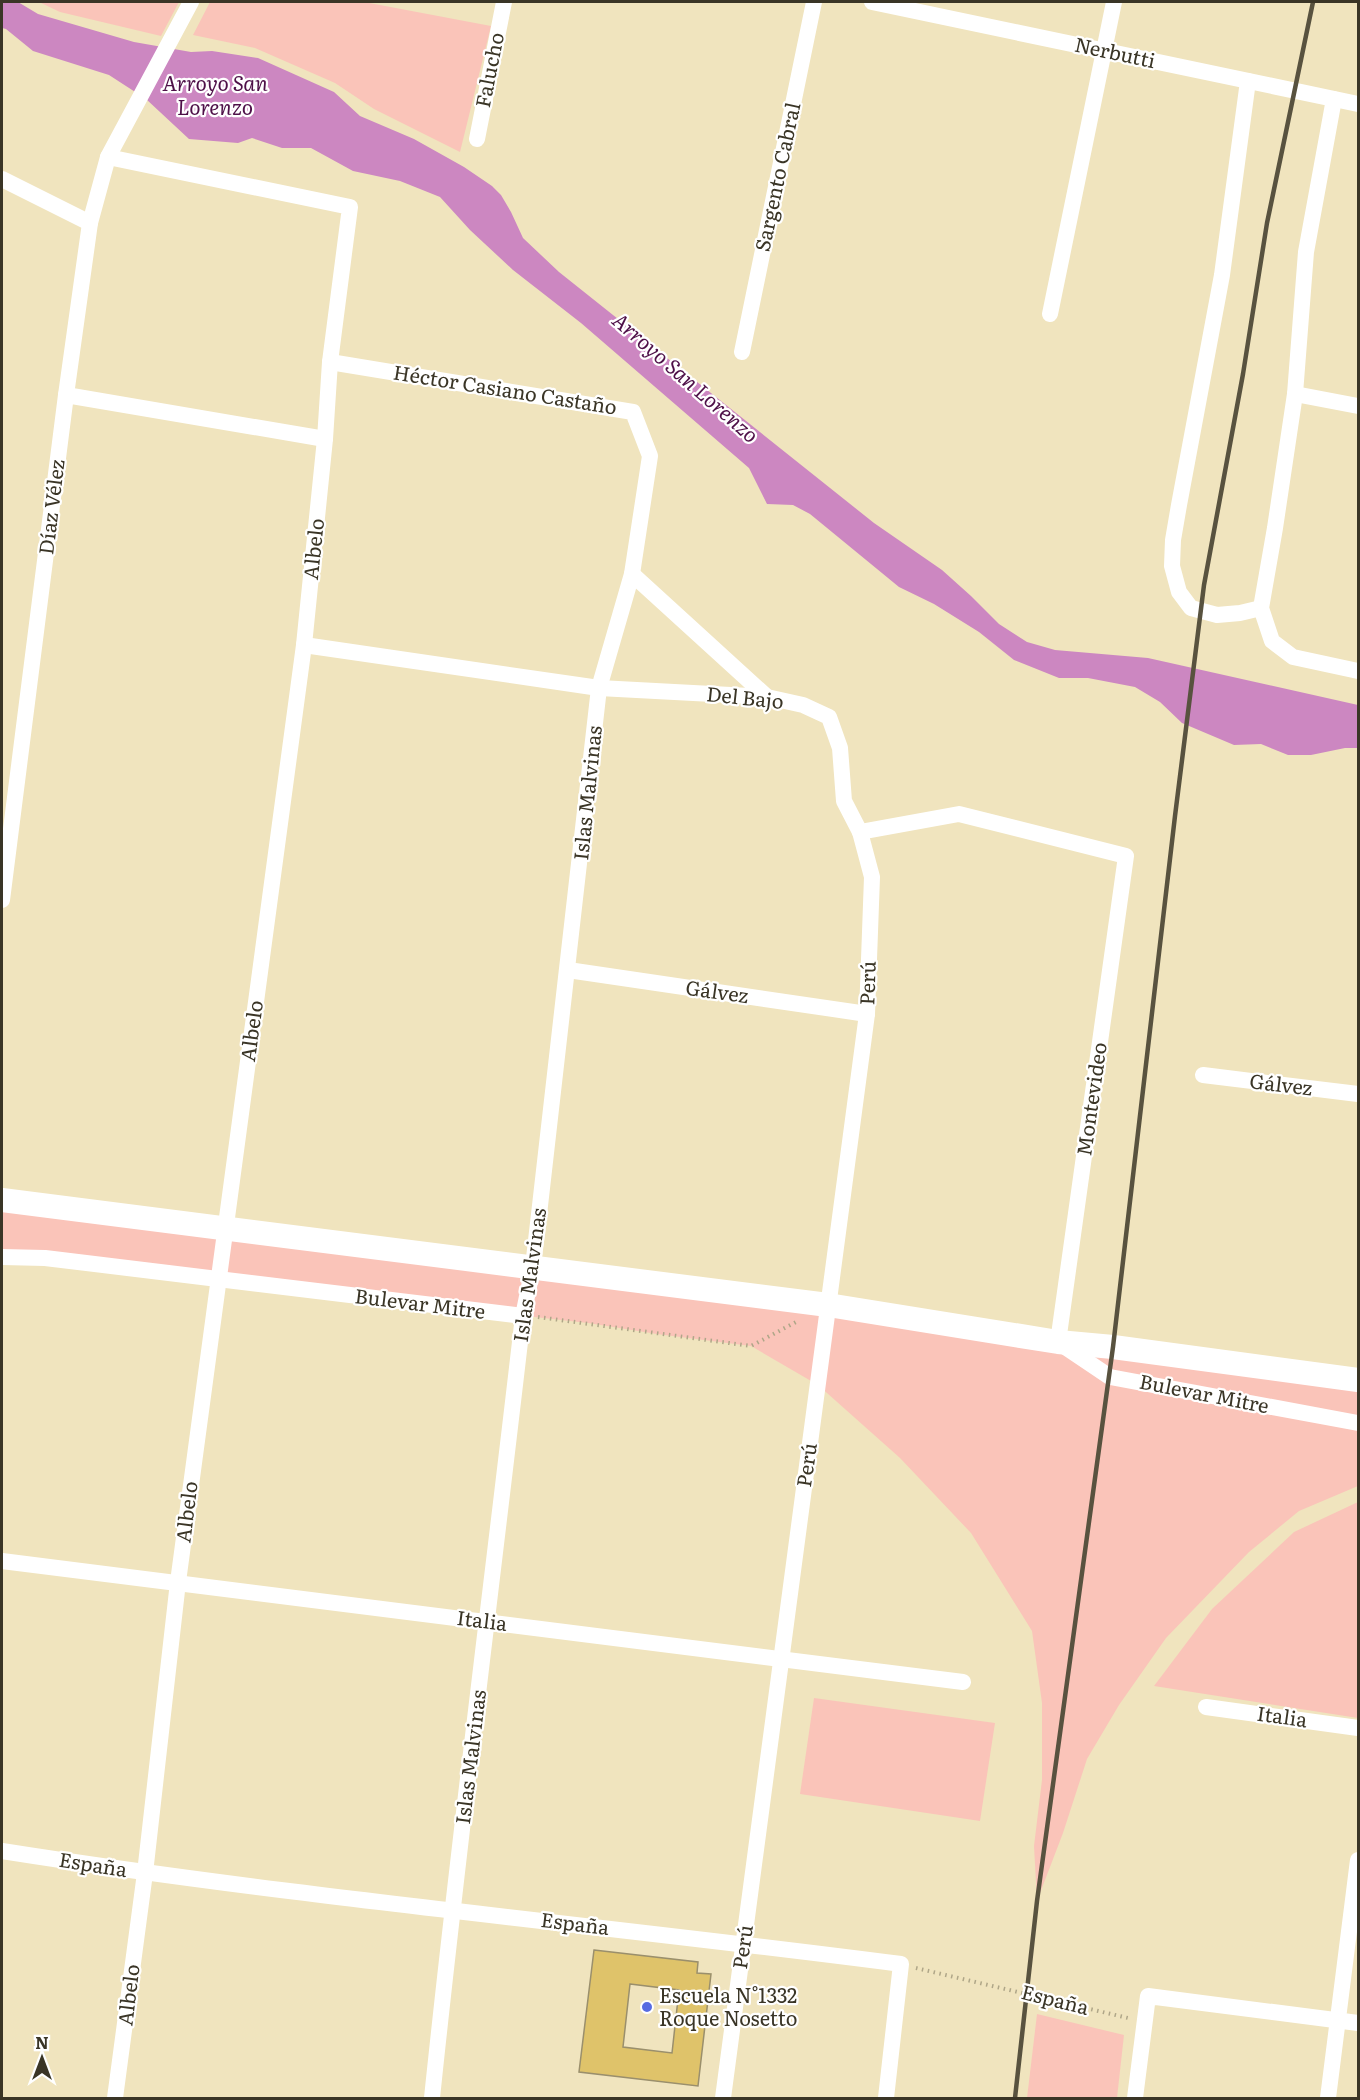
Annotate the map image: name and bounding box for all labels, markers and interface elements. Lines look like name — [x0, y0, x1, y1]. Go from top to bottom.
street label: Nerbutti — [1072, 28, 1159, 74]
street label: Falucho — [466, 29, 510, 110]
water label: Arroyo San Lorenzo — [162, 66, 268, 121]
street label: Sargento Cabral — [746, 99, 807, 254]
water label: Arroyo San Lorenzo — [606, 304, 767, 449]
street label: Héctor Casiano Castaño — [391, 356, 619, 421]
street label: Díaz Vélez — [29, 457, 71, 556]
street label: Albelo — [294, 516, 330, 581]
street label: Del Bajo — [705, 677, 785, 715]
street label: Islas Malvinas — [564, 724, 608, 862]
street label: Perú — [850, 960, 882, 1006]
street label: Gálvez — [684, 971, 751, 1009]
street label: Albelo — [231, 998, 269, 1063]
street label: Montevideo — [1067, 1040, 1113, 1158]
street label: Gálvez — [1248, 1064, 1315, 1102]
street label: Islas Malvinas — [504, 1206, 552, 1344]
street label: Bulevar Mitre — [353, 1279, 487, 1325]
street label: Bulevar Mitre — [1137, 1365, 1272, 1419]
street label: Perú — [787, 1440, 823, 1489]
street label: Albelo — [166, 1479, 204, 1544]
street label: Italia — [455, 1601, 509, 1637]
street label: Islas Malvinas — [446, 1688, 492, 1826]
street label: Italia — [1255, 1697, 1310, 1733]
street label: España — [57, 1843, 130, 1883]
street label: España — [539, 1903, 611, 1941]
street label: Perú — [723, 1922, 759, 1971]
street label: Albelo — [108, 1962, 146, 2027]
street label: España — [1019, 1975, 1093, 2021]
place label: Escuela N°1332 Roque Nosetto — [659, 1979, 798, 2032]
marker: Escuela N°1332 Roque Nosetto — [640, 2000, 654, 2014]
north arrow — [12, 2028, 72, 2088]
text: N — [35, 2030, 49, 2054]

